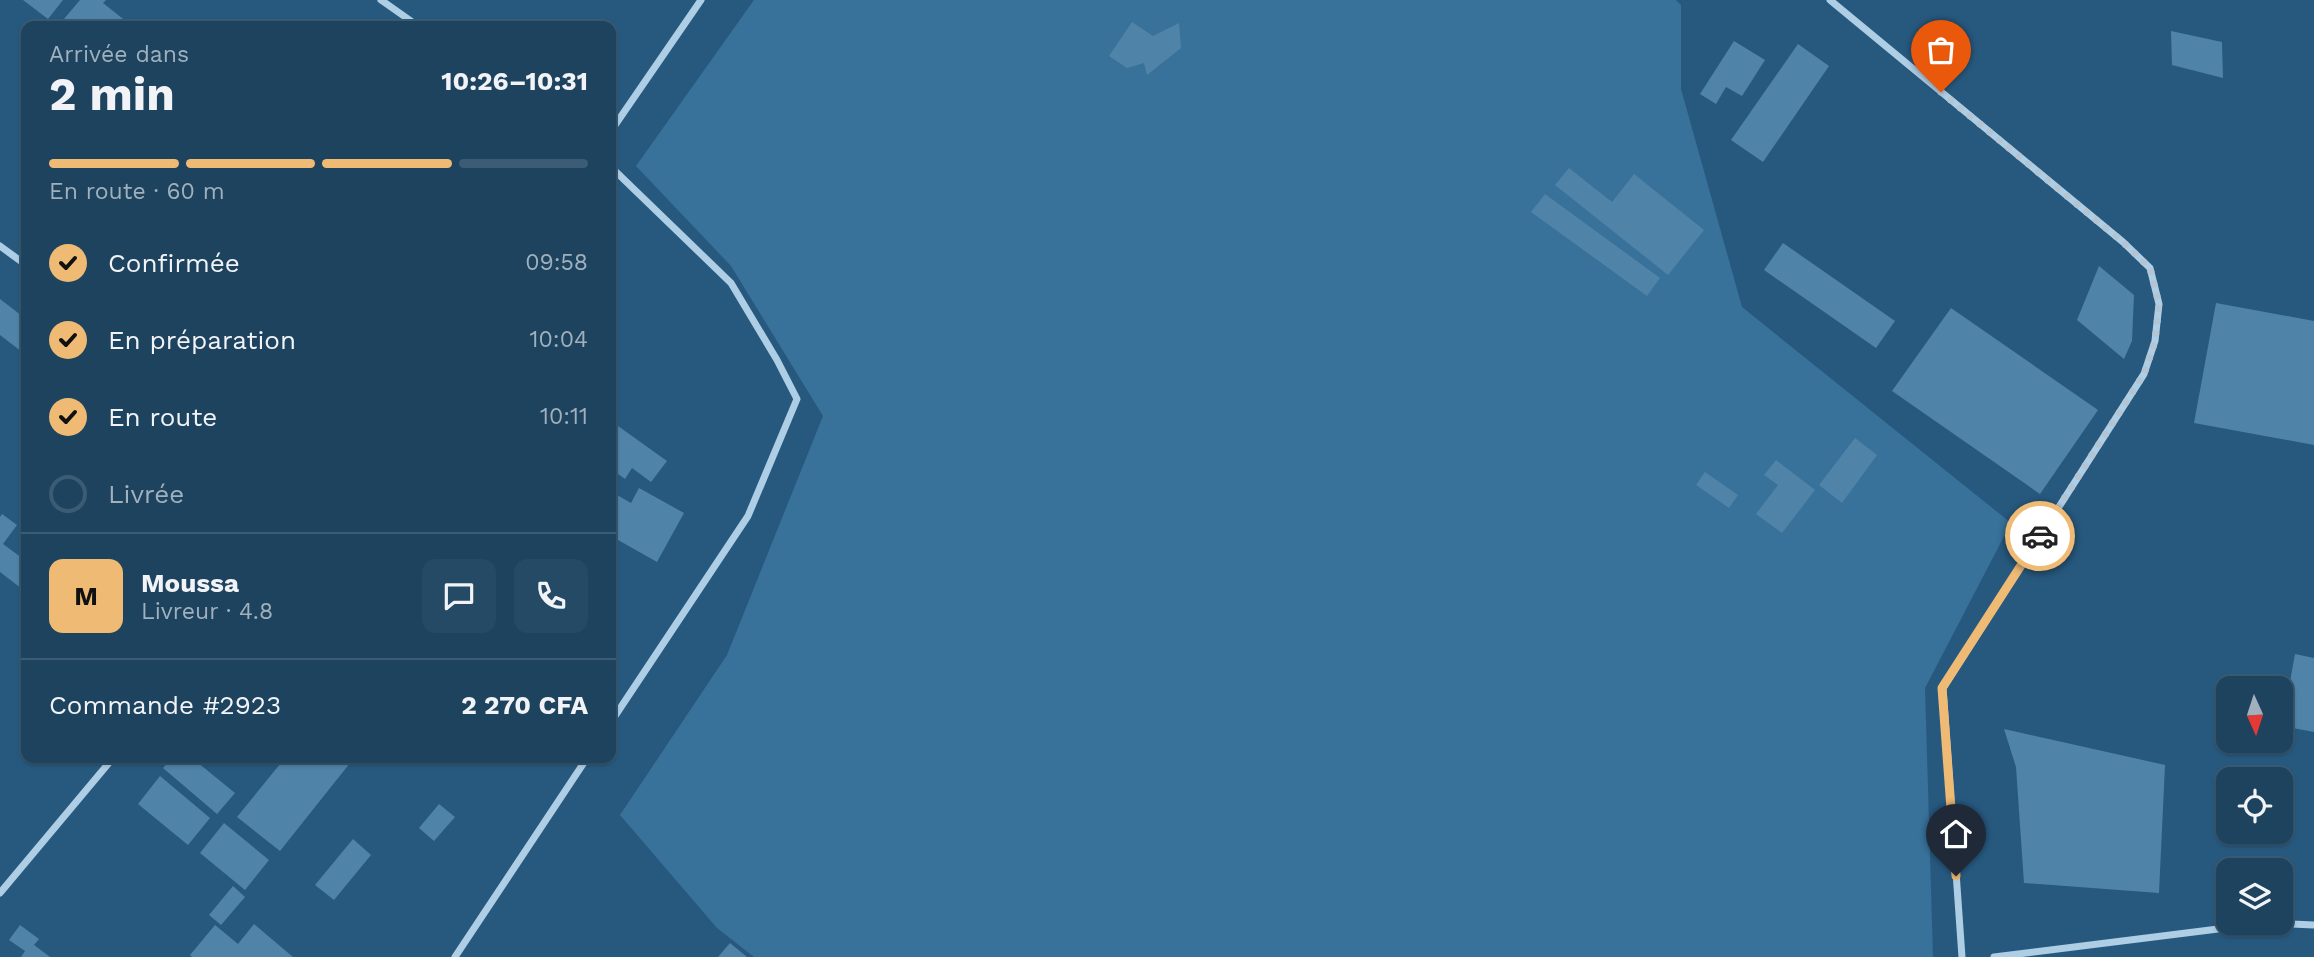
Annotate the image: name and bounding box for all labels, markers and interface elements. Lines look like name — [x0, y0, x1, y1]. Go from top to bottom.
pin — [1911, 20, 1971, 92]
icon: bag — [1922, 31, 1960, 69]
text: Arrivée dans — [49, 41, 189, 68]
text: 10:26–10:31 — [441, 66, 588, 96]
text: 2 min — [49, 67, 175, 121]
text: En route · 60 m — [49, 178, 225, 205]
icon: check — [49, 244, 87, 282]
text: Confirmée — [108, 248, 240, 278]
text: 09:58 — [525, 249, 588, 276]
icon: check — [49, 321, 87, 359]
text: En préparation — [108, 325, 296, 355]
text: 10:04 — [530, 326, 588, 353]
icon: check — [49, 398, 87, 436]
text: En route — [108, 402, 217, 432]
text: 10:11 — [540, 403, 588, 430]
text: Livrée — [108, 479, 184, 509]
courier — [2005, 501, 2075, 571]
icon: car — [2021, 517, 2059, 555]
button: chat — [422, 559, 496, 633]
button: phone — [514, 559, 588, 633]
text: Moussa — [141, 568, 239, 598]
text: M — [74, 581, 98, 611]
text: Livreur · 4.8 — [141, 598, 273, 625]
north arrow — [2216, 676, 2292, 752]
map controls — [2216, 676, 2293, 935]
text: Commande #2923 — [49, 690, 281, 720]
text: 2 270 CFA — [461, 690, 588, 720]
button: locate — [2216, 767, 2293, 844]
pin — [1926, 804, 1986, 876]
icon: home — [1937, 815, 1975, 853]
button: layers — [2216, 858, 2293, 935]

